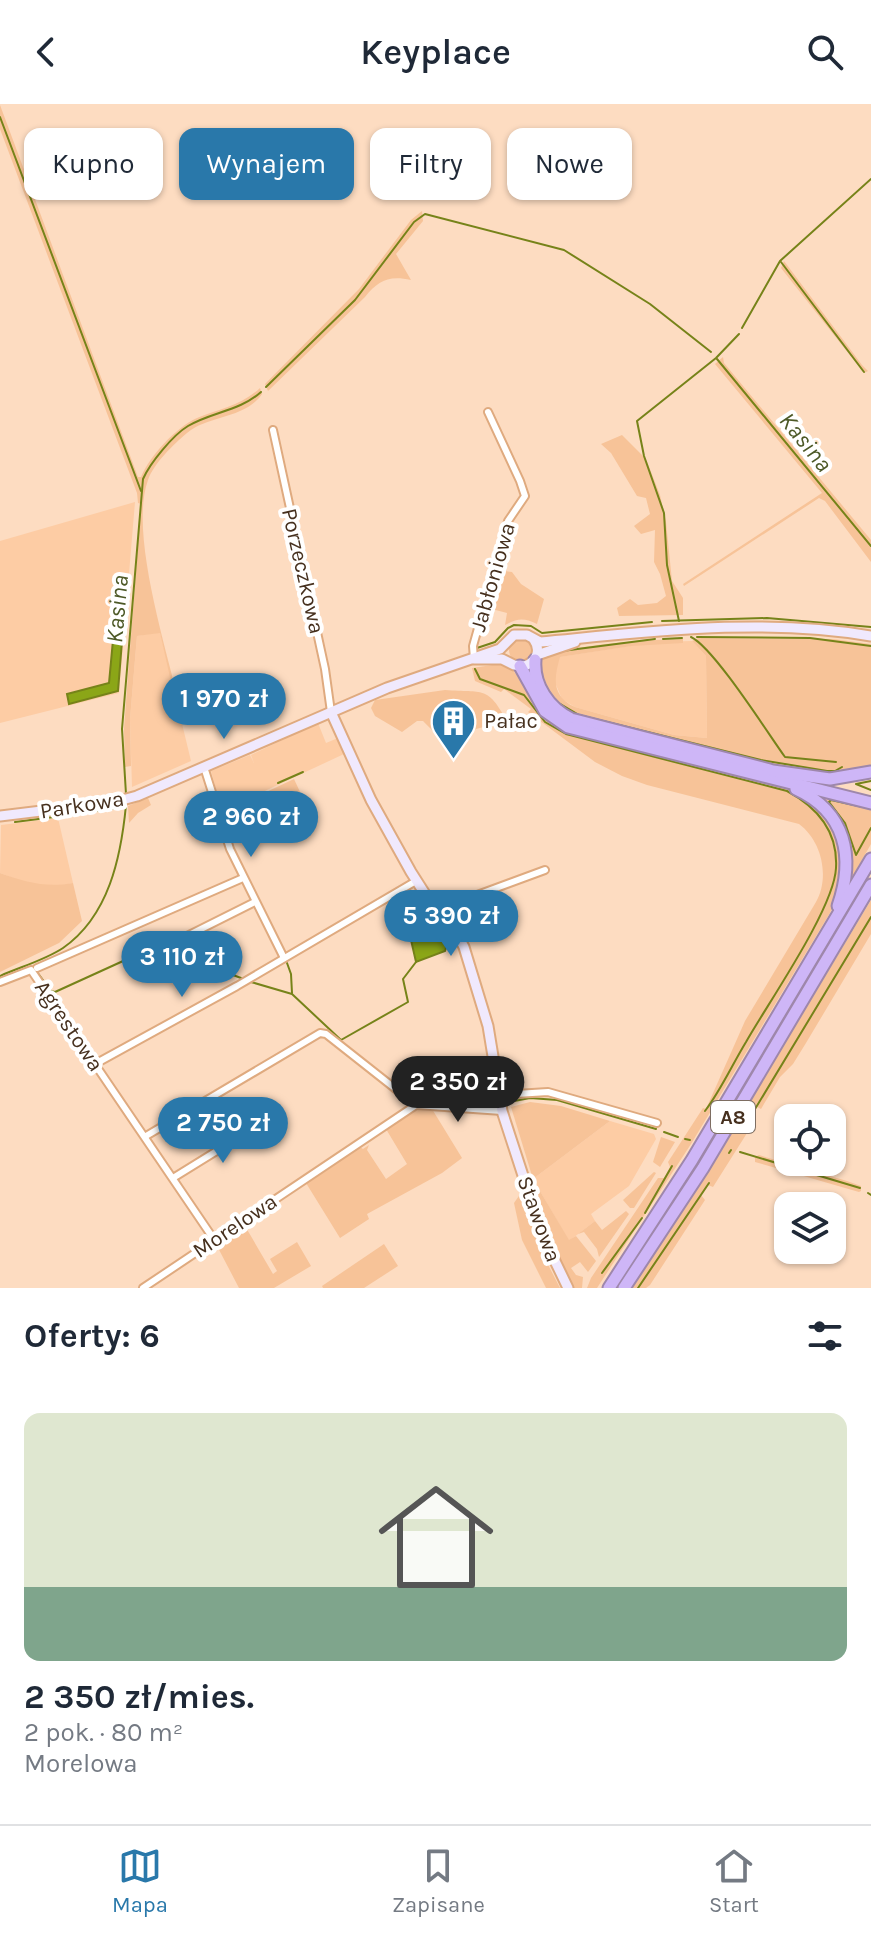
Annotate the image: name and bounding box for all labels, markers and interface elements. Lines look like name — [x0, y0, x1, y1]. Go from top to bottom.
icon: back — [24, 30, 68, 74]
icon: search — [803, 30, 847, 74]
text: Keyplace — [360, 31, 511, 73]
chip: Kupno — [24, 128, 163, 200]
chip: Wynajem — [179, 128, 354, 200]
chip: Filtry — [370, 128, 491, 200]
chip: Nowe — [507, 128, 632, 200]
water label: Kasina — [774, 407, 838, 477]
street label: Porzeczkowa — [276, 506, 330, 636]
street label: Jabłoniowa — [465, 520, 521, 634]
water label: Kasina — [100, 574, 134, 644]
pin: 1 970 zł — [141, 673, 307, 741]
text: 1 970 zł — [180, 683, 268, 714]
building icon: Pałac — [429, 697, 477, 760]
place label: Pałac — [484, 708, 538, 734]
street label: Parkowa — [38, 786, 126, 824]
pin: 2 960 zł — [168, 791, 334, 859]
text: 2 960 zł — [202, 801, 300, 832]
pin: 5 390 zł — [368, 890, 534, 958]
text: 5 390 zł — [402, 900, 500, 931]
pin: 3 110 zł — [99, 931, 265, 999]
text: 3 110 zł — [139, 941, 225, 972]
street label: Agrestowa — [29, 976, 109, 1076]
pin: 2 350 zł — [375, 1056, 541, 1124]
text: 2 350 zł — [409, 1066, 507, 1097]
pin: 2 750 zł — [140, 1097, 306, 1165]
road number: A8 — [711, 1101, 755, 1133]
map controls — [774, 1104, 846, 1264]
button: locate — [774, 1104, 846, 1176]
text: 2 750 zł — [176, 1107, 270, 1138]
street label: Stawowa — [511, 1172, 567, 1266]
street label: Morelowa — [188, 1188, 282, 1264]
button: layers — [774, 1192, 846, 1264]
icon: filters — [803, 1314, 847, 1358]
text: Oferty: 6 — [24, 1316, 160, 1356]
icon: home — [364, 1465, 508, 1609]
text: 2 350 zł/mies. — [24, 1677, 254, 1717]
text: 2 pok. · 80 m² — [24, 1717, 183, 1748]
text: Morelowa — [24, 1748, 138, 1779]
tab: Mapa — [112, 1844, 168, 1918]
tab: Zapisane — [392, 1844, 485, 1918]
tab: Start — [709, 1844, 759, 1918]

